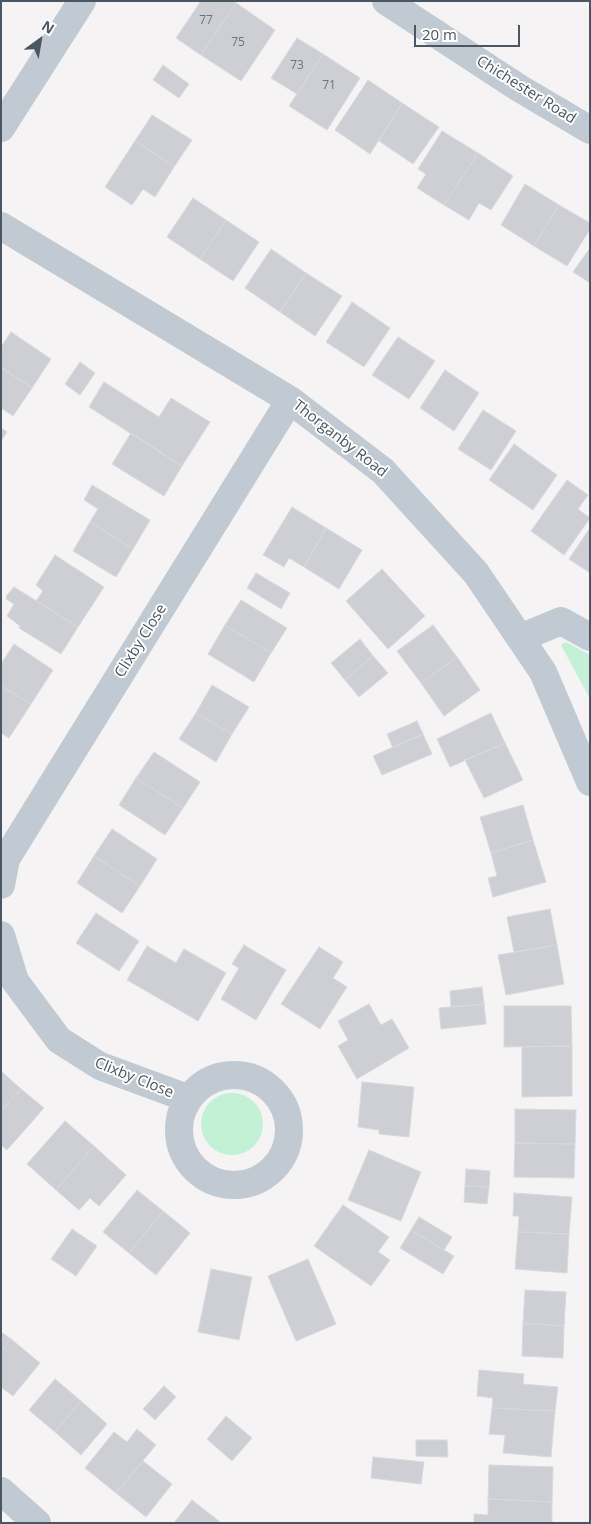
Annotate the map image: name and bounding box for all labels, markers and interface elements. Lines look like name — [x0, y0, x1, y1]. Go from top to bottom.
house number: 77 — [199, 14, 213, 28]
north arrow — [15, 15, 65, 65]
scale bar — [416, 15, 522, 47]
text: N — [38, 16, 58, 38]
text: 20 m — [422, 24, 457, 44]
house number: 75 — [231, 36, 245, 50]
street label: Chichester Road — [473, 52, 579, 128]
house number: 73 — [290, 59, 304, 73]
house number: 71 — [322, 79, 336, 93]
street label: Thorganby Road — [289, 397, 391, 481]
street label: Clixby Close — [111, 601, 171, 681]
street label: Clixby Close — [92, 1054, 176, 1102]

